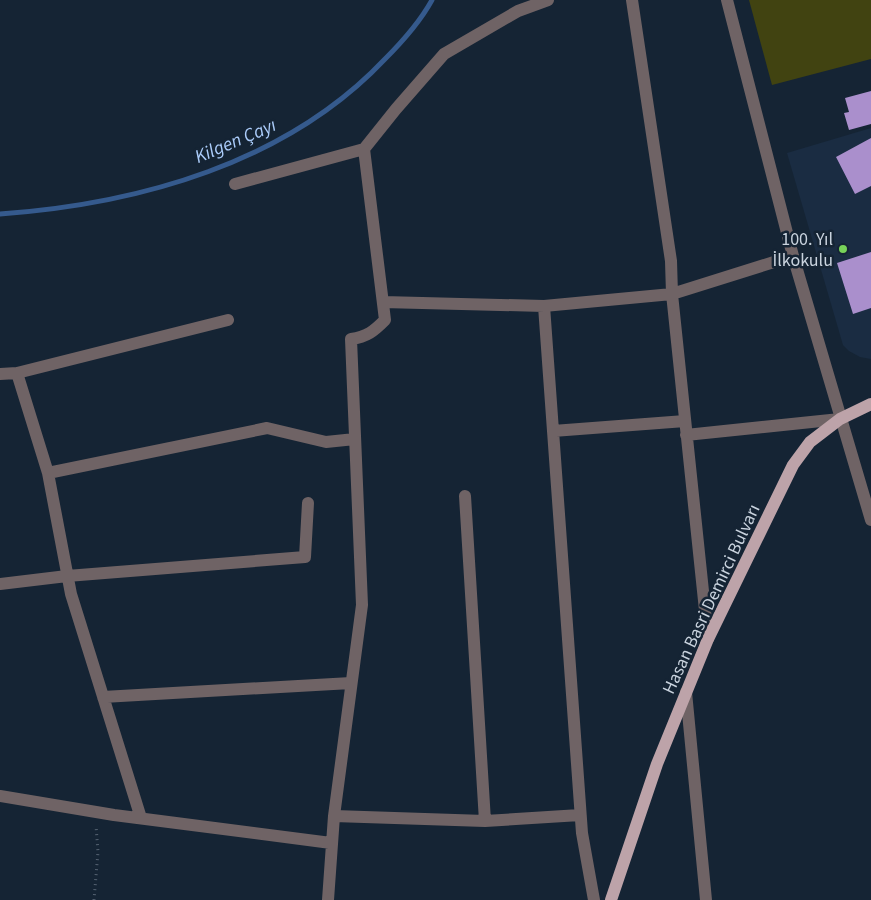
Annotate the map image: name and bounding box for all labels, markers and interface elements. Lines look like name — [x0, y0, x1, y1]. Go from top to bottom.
water label: Kilgen Çayı — [191, 112, 281, 171]
place label: 100. Yıl İlkokulu — [772, 227, 833, 273]
marker: 100. Yıl İlkokulu — [837, 243, 849, 255]
street label: Hasan Basri Demirci Bulvarı — [656, 500, 766, 698]

